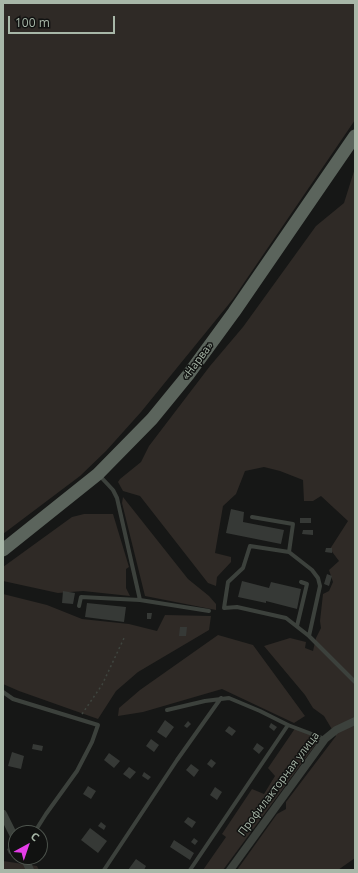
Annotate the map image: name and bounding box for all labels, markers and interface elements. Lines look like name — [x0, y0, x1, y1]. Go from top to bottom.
scale bar — [10, 8, 117, 34]
text: 100 m — [15, 14, 50, 31]
street label: «Нарва» — [179, 339, 217, 383]
street label: Профилакторная улица — [236, 729, 322, 839]
north arrow — [8, 825, 48, 865]
text: С — [28, 828, 43, 844]

